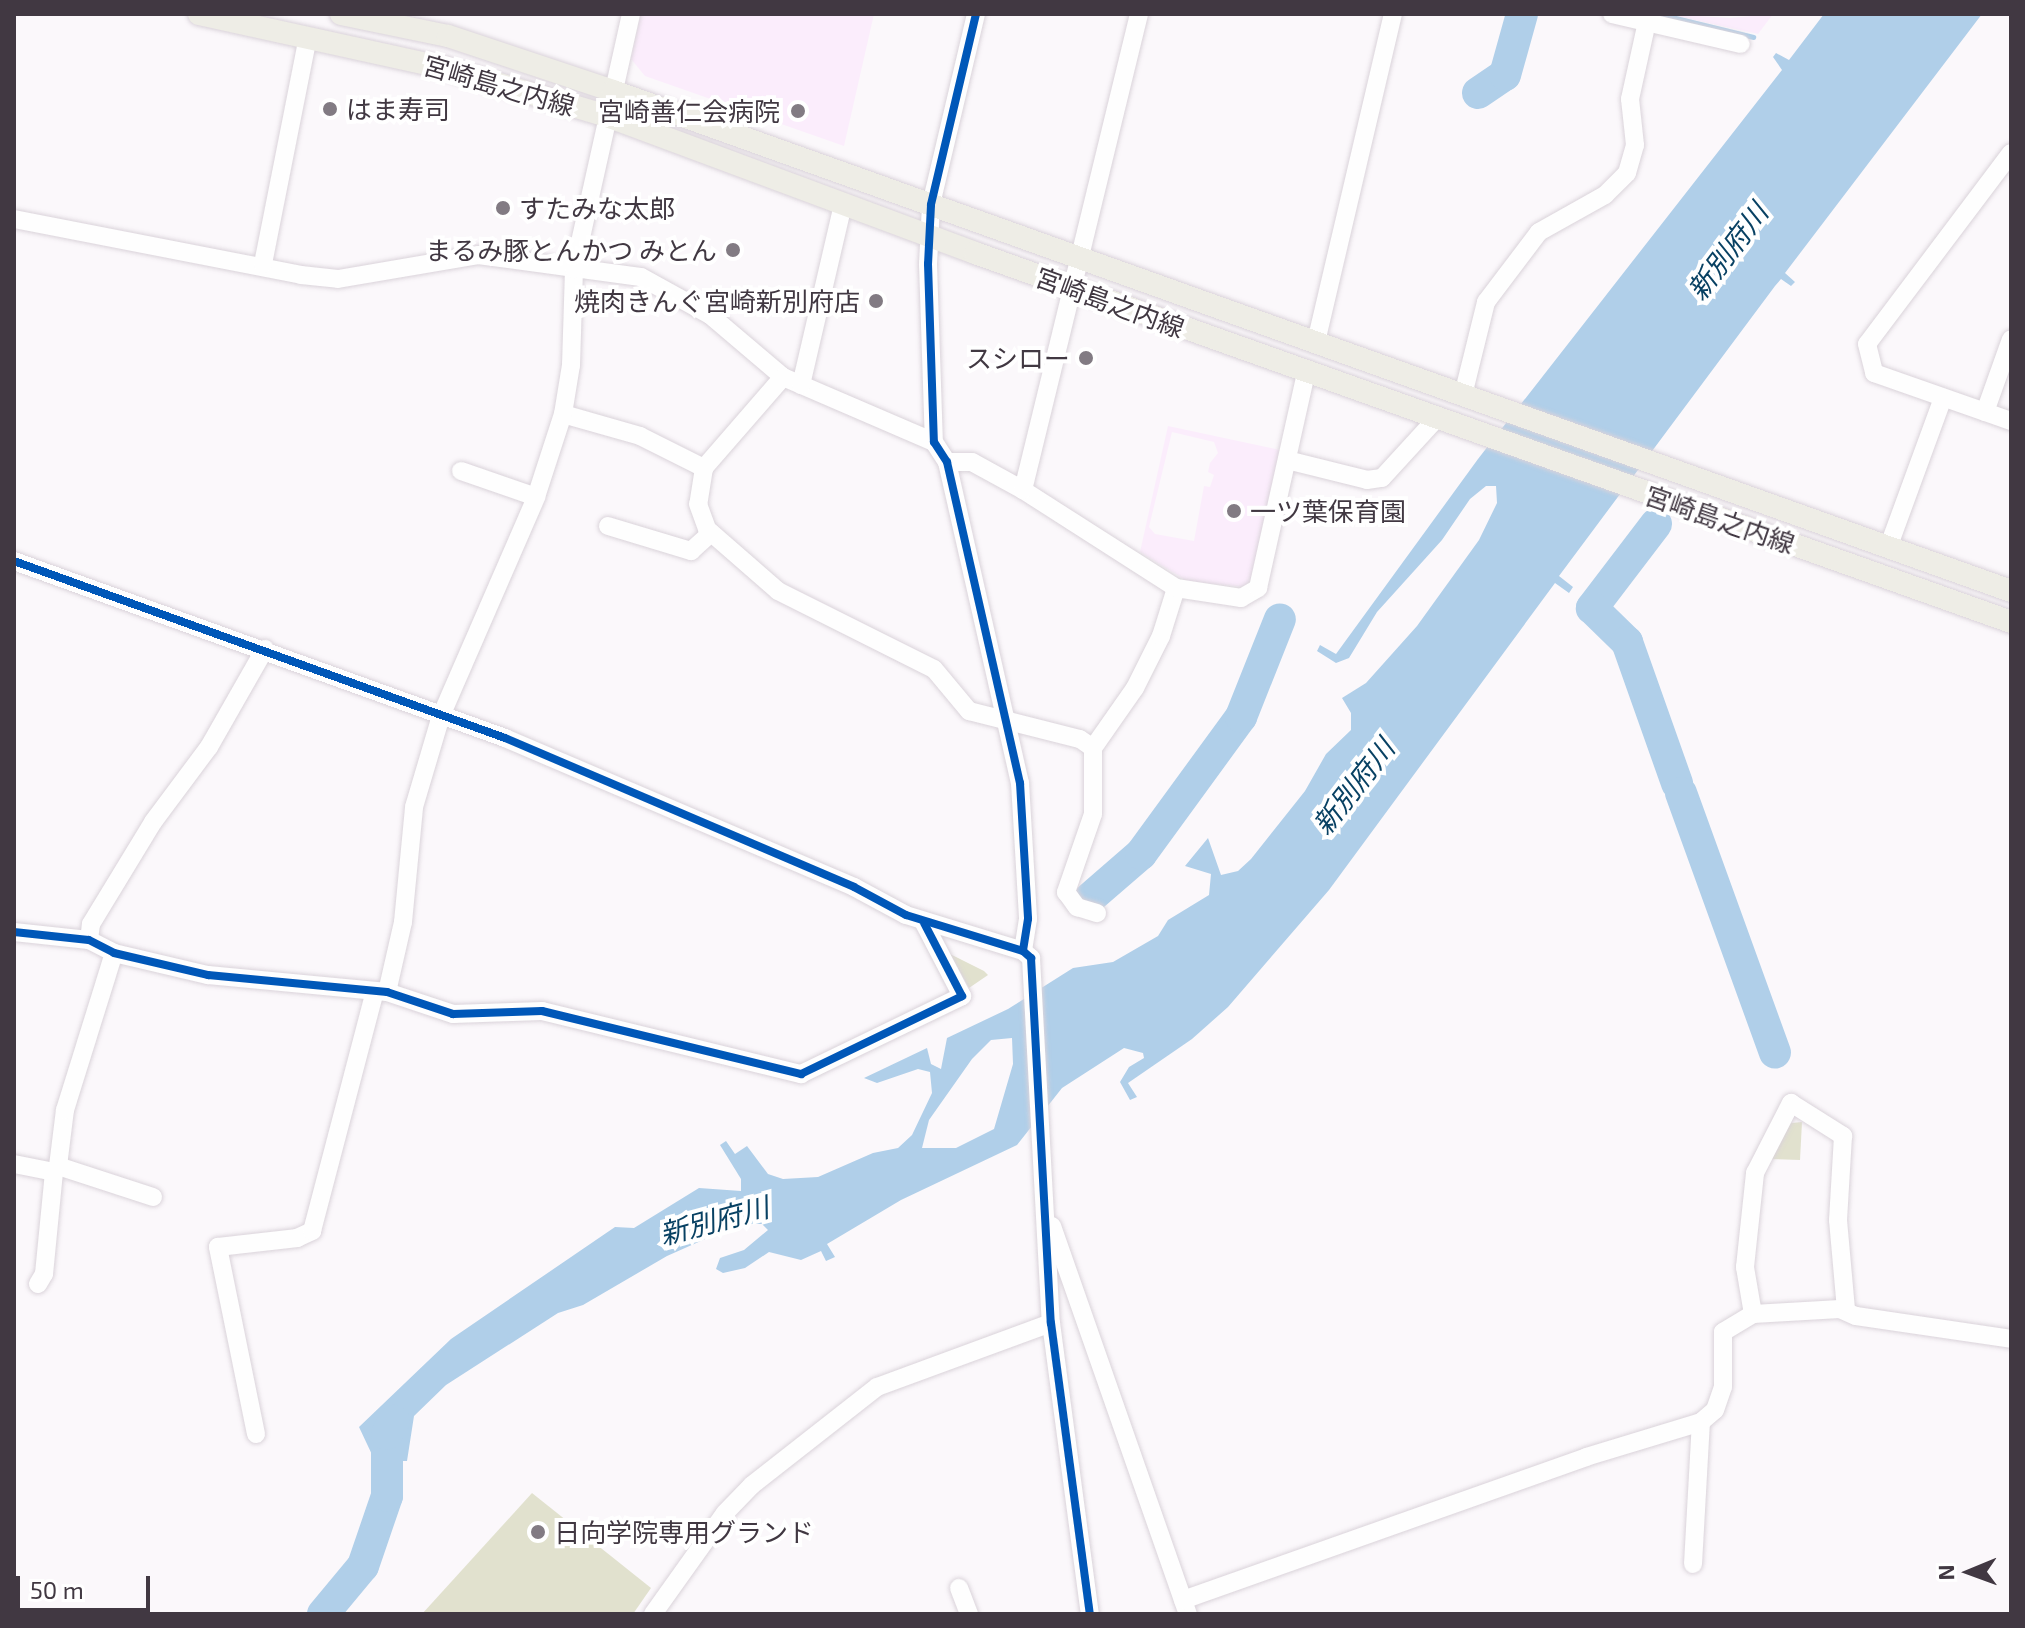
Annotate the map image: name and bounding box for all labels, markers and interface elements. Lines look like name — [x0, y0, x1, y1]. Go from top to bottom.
street label: 宮崎島之内線 — [420, 49, 578, 121]
place label: はま寿司 — [346, 93, 450, 125]
place label: 宮崎善仁会病院 — [598, 95, 780, 127]
marker: はま寿司 — [321, 100, 339, 118]
marker: 宮崎善仁会病院 — [787, 100, 809, 122]
place label: すたみな太郎 — [519, 192, 675, 224]
water label: 新別府川 — [1680, 196, 1774, 306]
marker: すたみな太郎 — [494, 199, 512, 217]
place label: まるみ豚とんかつ みとん — [425, 234, 717, 266]
marker: まるみ豚とんかつ みとん — [724, 241, 742, 259]
street label: 宮崎島之内線 — [1031, 261, 1189, 343]
place label: 焼肉きんぐ宮崎新別府店 — [574, 285, 860, 317]
marker: 焼肉きんぐ宮崎新別府店 — [867, 292, 885, 310]
place label: スシロー — [966, 342, 1070, 374]
marker: スシロー — [1077, 349, 1095, 367]
street label: 宮崎島之内線 — [1641, 479, 1799, 559]
place label: 一ツ葉保育園 — [1250, 495, 1406, 527]
marker: 一ツ葉保育園 — [1225, 502, 1243, 520]
water label: 新別府川 — [1305, 732, 1401, 840]
water label: 新別府川 — [656, 1189, 772, 1251]
place label: 日向学院専用グランド — [554, 1516, 814, 1548]
marker: 日向学院専用グランド — [529, 1523, 547, 1541]
north arrow — [1929, 1532, 2009, 1612]
scale bar — [20, 1560, 154, 1610]
text: N — [1932, 1564, 1958, 1581]
text: 50 m — [30, 1575, 84, 1604]

